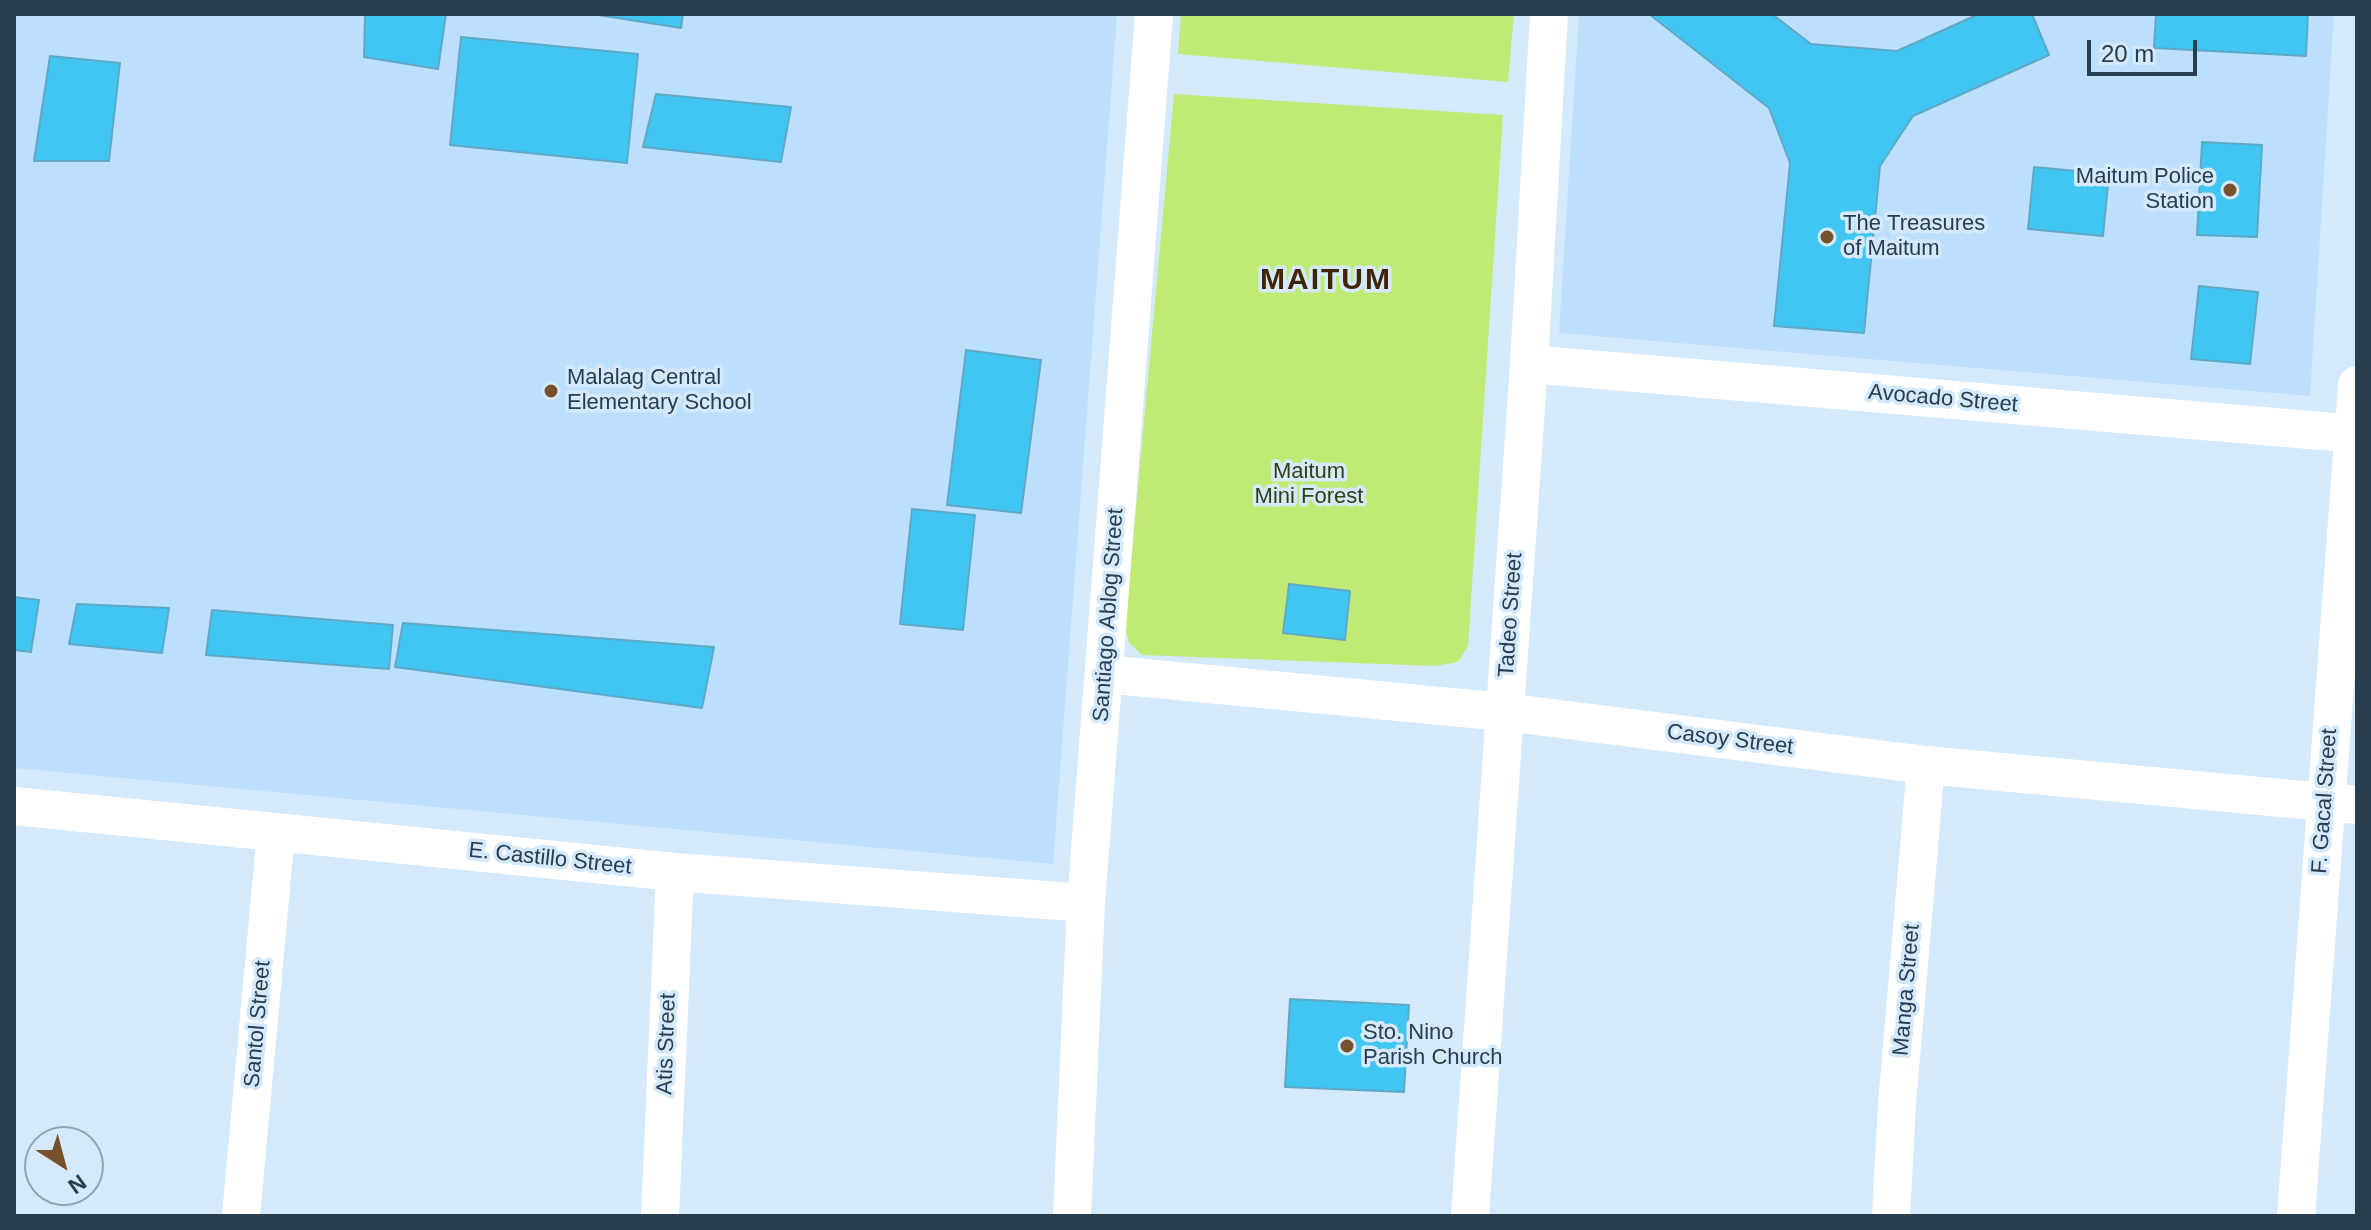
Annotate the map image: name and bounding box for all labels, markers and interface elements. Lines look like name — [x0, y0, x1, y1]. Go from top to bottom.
scale bar — [2091, 24, 2201, 74]
text: 20 m — [2101, 40, 2154, 67]
place label: Maitum Police Station — [2076, 164, 2214, 216]
marker: Maitum Police Station — [2221, 181, 2239, 199]
place label: The Treasures of Maitum — [1843, 211, 1985, 262]
marker: The Treasures of Maitum — [1818, 228, 1836, 246]
district label: MAITUM — [1260, 263, 1392, 299]
place label: Malalag Central Elementary School — [567, 365, 752, 416]
street label: Avocado Street — [1867, 379, 2019, 419]
marker: Malalag Central Elementary School — [542, 382, 560, 400]
park label: Maitum Mini Forest — [1255, 459, 1363, 510]
street label: Santiago Ablog Street — [1088, 507, 1130, 723]
street label: Tadeo Street — [1493, 552, 1529, 678]
street label: Casoy Street — [1665, 719, 1795, 761]
street label: F. Gacal Street — [2307, 728, 2343, 874]
street label: E. Castillo Street — [467, 837, 633, 881]
street label: Manga Street — [1888, 923, 1926, 1057]
street label: Santol Street — [239, 959, 277, 1089]
street label: Atis Street — [652, 993, 682, 1095]
place label: Sto. Nino Parish Church — [1363, 1020, 1502, 1072]
marker: Sto. Nino Parish Church — [1338, 1037, 1356, 1055]
north arrow — [24, 1126, 104, 1206]
text: N — [63, 1169, 91, 1199]

